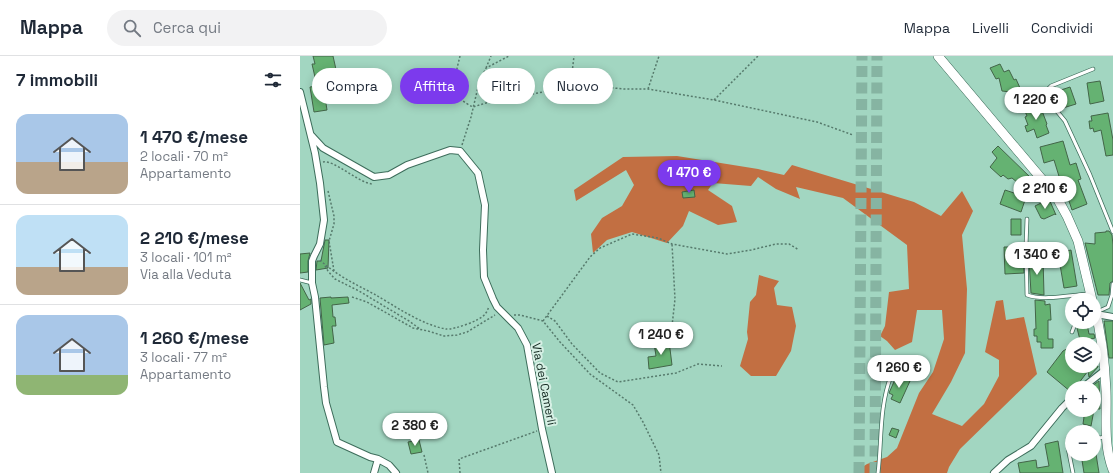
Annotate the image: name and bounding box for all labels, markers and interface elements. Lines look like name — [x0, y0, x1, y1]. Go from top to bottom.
search box — [107, 10, 387, 46]
text: Mappa — [20, 15, 83, 40]
icon: search — [121, 17, 143, 39]
text: Cerca qui — [153, 18, 221, 37]
text: Mappa — [904, 19, 950, 37]
text: Livelli — [972, 19, 1009, 37]
text: Condividi — [1031, 19, 1093, 37]
chip: Compra — [312, 68, 392, 104]
chip: Affitta — [400, 68, 469, 104]
chip: Filtri — [477, 68, 535, 104]
chip: Nuovo — [543, 68, 613, 104]
text: 7 immobili — [16, 69, 98, 91]
icon: filters — [262, 69, 284, 91]
pin: 1 220 € — [999, 87, 1073, 121]
text: 1 220 € — [1013, 91, 1059, 108]
text: 1 470 €/mese — [140, 126, 248, 148]
icon: home — [48, 130, 96, 178]
text: 2 locali · 70 m² — [140, 148, 228, 165]
pin: 1 470 € — [652, 160, 726, 194]
text: 1 470 € — [667, 164, 711, 181]
text: Appartamento — [140, 165, 231, 182]
pin: 2 210 € — [1008, 176, 1082, 210]
text: 2 210 € — [1022, 180, 1068, 197]
text: 2 210 €/mese — [140, 227, 249, 249]
icon: home — [48, 231, 96, 279]
pin: 1 340 € — [1000, 242, 1074, 276]
text: 1 340 € — [1014, 246, 1060, 263]
text: 3 locali · 101 m² — [140, 249, 232, 266]
text: Via alla Veduta — [140, 266, 232, 283]
map controls — [1065, 293, 1101, 461]
button: locate — [1065, 293, 1101, 329]
pin: 1 240 € — [624, 322, 698, 356]
text: 1 240 € — [638, 326, 684, 343]
text: 1 260 €/mese — [140, 327, 249, 349]
icon: home — [48, 331, 96, 379]
button: layers — [1065, 337, 1101, 373]
street label: Via dei Camerli — [528, 341, 560, 427]
text: 3 locali · 77 m² — [140, 349, 227, 366]
pin: 1 260 € — [862, 355, 936, 389]
text: 1 260 € — [876, 359, 922, 376]
text: Appartamento — [140, 366, 231, 383]
button: + — [1065, 381, 1101, 417]
pin: 2 380 € — [378, 413, 452, 447]
text: 2 380 € — [391, 417, 439, 434]
button: − — [1065, 425, 1101, 461]

